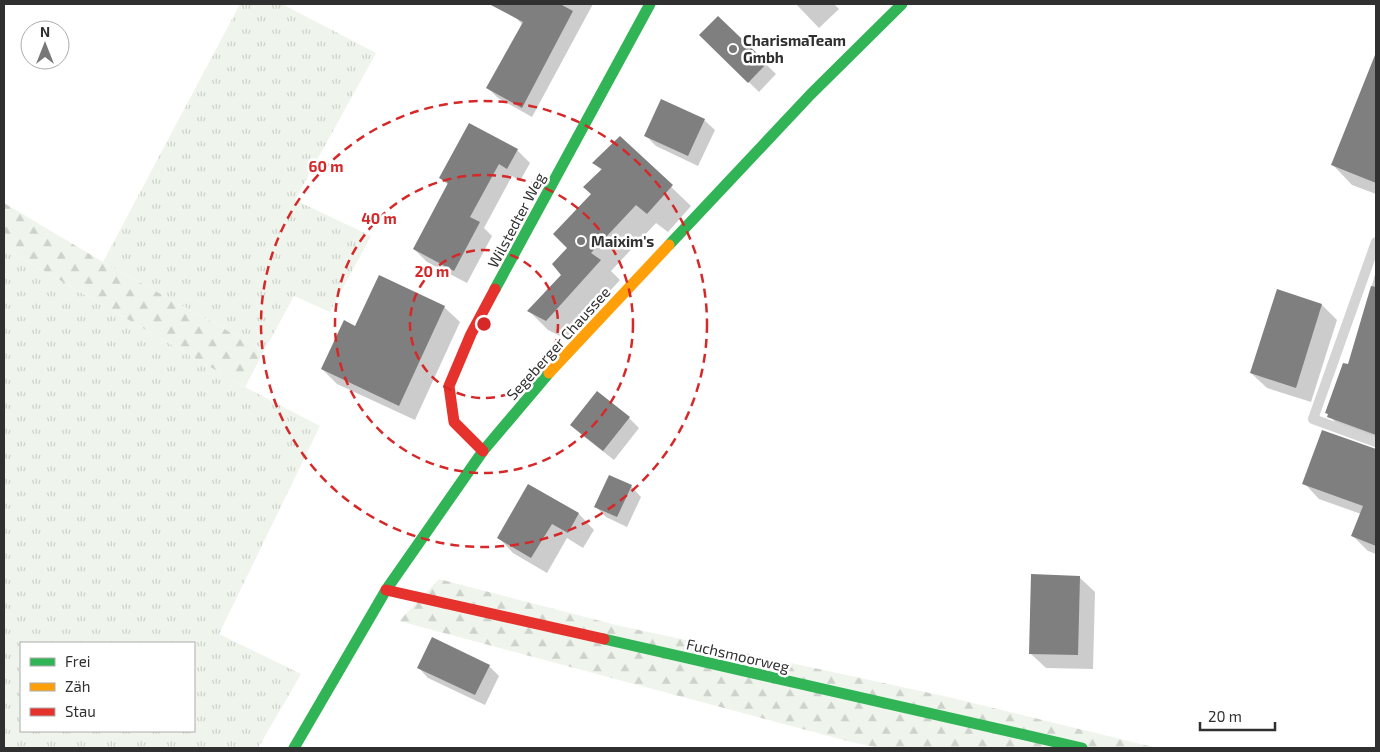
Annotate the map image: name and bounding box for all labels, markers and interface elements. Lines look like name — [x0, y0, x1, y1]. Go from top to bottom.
north arrow — [20, 20, 70, 70]
text: N — [40, 23, 50, 40]
place label: CharismaTeam Gmbh — [743, 31, 846, 66]
marker: CharismaTeam Gmbh — [727, 43, 739, 55]
text: 60 m — [309, 157, 343, 175]
street label: Wilstedter Weg — [483, 169, 549, 271]
text: 40 m — [361, 209, 397, 227]
place label: Maixim's — [591, 232, 654, 250]
marker: Maixim's — [575, 235, 587, 247]
text: 20 m — [415, 262, 449, 280]
street label: Segeberger Chaussee — [502, 283, 614, 403]
centre of rings — [475, 315, 493, 333]
street label: Fuchsmoorweg — [685, 634, 792, 676]
legend — [20, 642, 195, 732]
text: Frei — [65, 652, 90, 670]
text: Zäh — [65, 677, 90, 695]
scale bar — [1200, 700, 1275, 732]
text: Stau — [65, 702, 96, 720]
text: 20 m — [1208, 707, 1242, 725]

